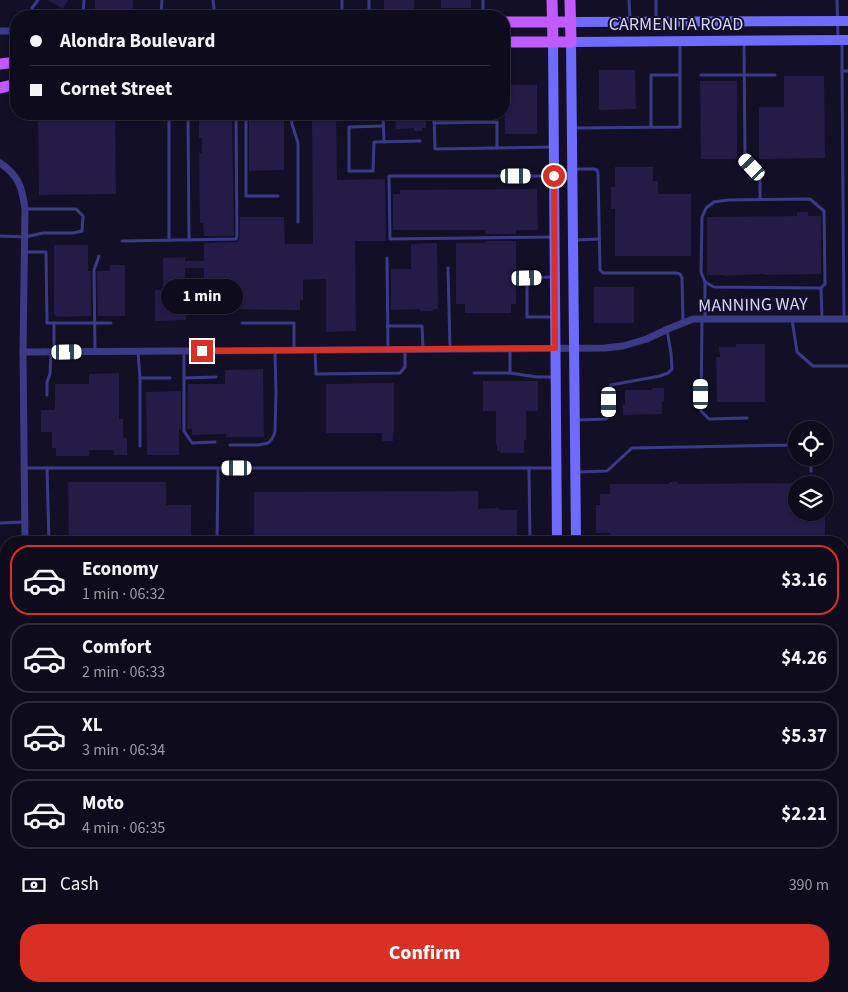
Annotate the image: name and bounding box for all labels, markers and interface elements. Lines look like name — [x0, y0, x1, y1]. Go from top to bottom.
street label: CARMENITA ROAD — [609, 12, 743, 37]
text: Alondra Boulevard — [60, 28, 215, 55]
text: Cornet Street — [60, 76, 172, 103]
car — [736, 151, 767, 183]
route start — [543, 165, 565, 187]
car — [501, 169, 531, 184]
car — [511, 270, 542, 286]
callout: 1 min — [161, 278, 243, 314]
text: 1 min — [183, 285, 221, 307]
street label: MANNING WAY — [698, 292, 808, 318]
route end — [191, 340, 213, 362]
car — [51, 344, 82, 360]
car — [693, 379, 708, 409]
car — [601, 387, 616, 417]
map controls — [788, 421, 833, 521]
button: locate — [788, 421, 833, 466]
car — [222, 461, 252, 476]
button: layers — [788, 476, 833, 521]
text: Economy — [82, 556, 159, 583]
icon: car — [22, 558, 67, 603]
text: $3.16 — [781, 567, 827, 594]
text: 1 min · 06:32 — [82, 583, 165, 605]
text: Comfort — [82, 634, 152, 661]
icon: car — [22, 636, 67, 681]
text: $4.26 — [781, 645, 827, 672]
text: 2 min · 06:33 — [82, 661, 165, 683]
text: XL — [82, 712, 103, 739]
icon: car — [22, 714, 67, 759]
text: $5.37 — [781, 723, 827, 750]
text: 3 min · 06:34 — [82, 739, 165, 761]
text: Moto — [82, 790, 124, 817]
icon: car — [22, 792, 67, 837]
text: $2.21 — [781, 801, 827, 828]
text: 4 min · 06:35 — [82, 817, 165, 839]
icon: cash — [20, 871, 48, 899]
text: Cash — [60, 871, 99, 898]
text: 390 m — [789, 874, 829, 896]
button: Confirm — [20, 924, 829, 982]

